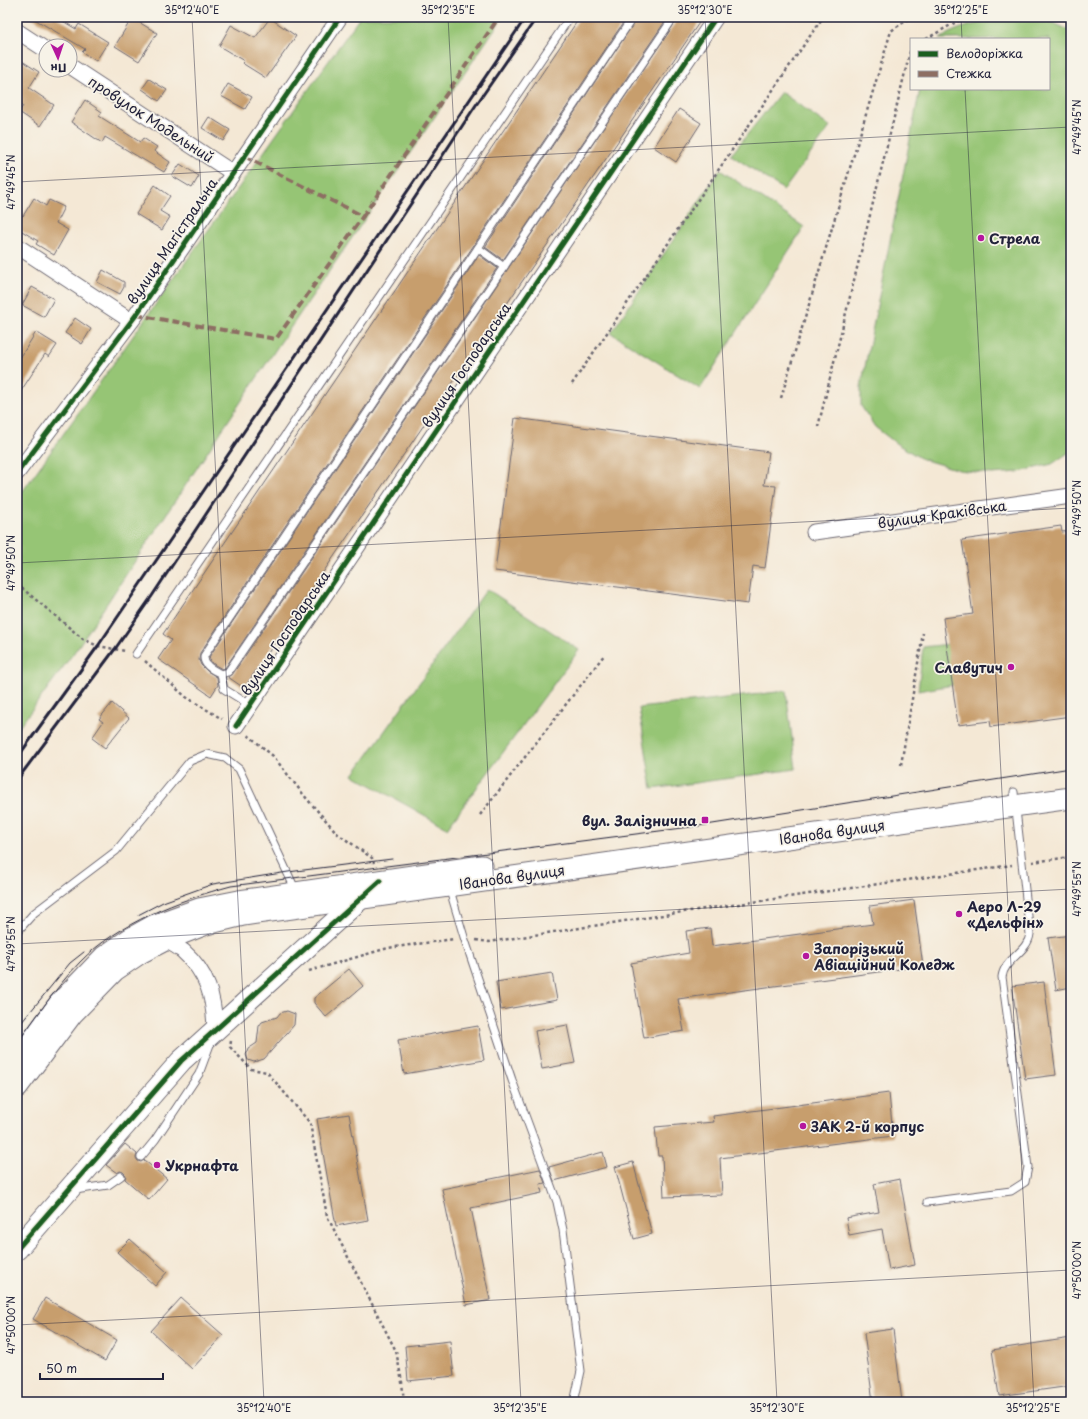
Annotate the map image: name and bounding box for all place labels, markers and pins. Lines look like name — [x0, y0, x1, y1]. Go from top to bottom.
place label: Стрела — [989, 228, 1041, 249]
marker: Стрела — [976, 233, 986, 243]
place label: Славутич — [934, 657, 1003, 678]
marker: Славутич — [1006, 662, 1016, 672]
place label: вул. Залізнична — [582, 810, 697, 831]
marker: вул. Залізнична — [700, 815, 710, 825]
place label: Аеро Л-29 «Дельфін» — [966, 896, 1044, 933]
marker: Аеро Л-29 «Дельфін» — [954, 909, 964, 919]
place label: Запорізький Авіаційний Коледж — [813, 938, 955, 975]
marker: Запорізький Авіаційний Коледж — [801, 951, 811, 961]
place label: ЗАК 2-й корпус — [810, 1116, 924, 1137]
marker: ЗАК 2-й корпус — [798, 1121, 808, 1131]
place label: Укрнафта — [165, 1155, 239, 1176]
marker: Укрнафта — [152, 1160, 162, 1170]

